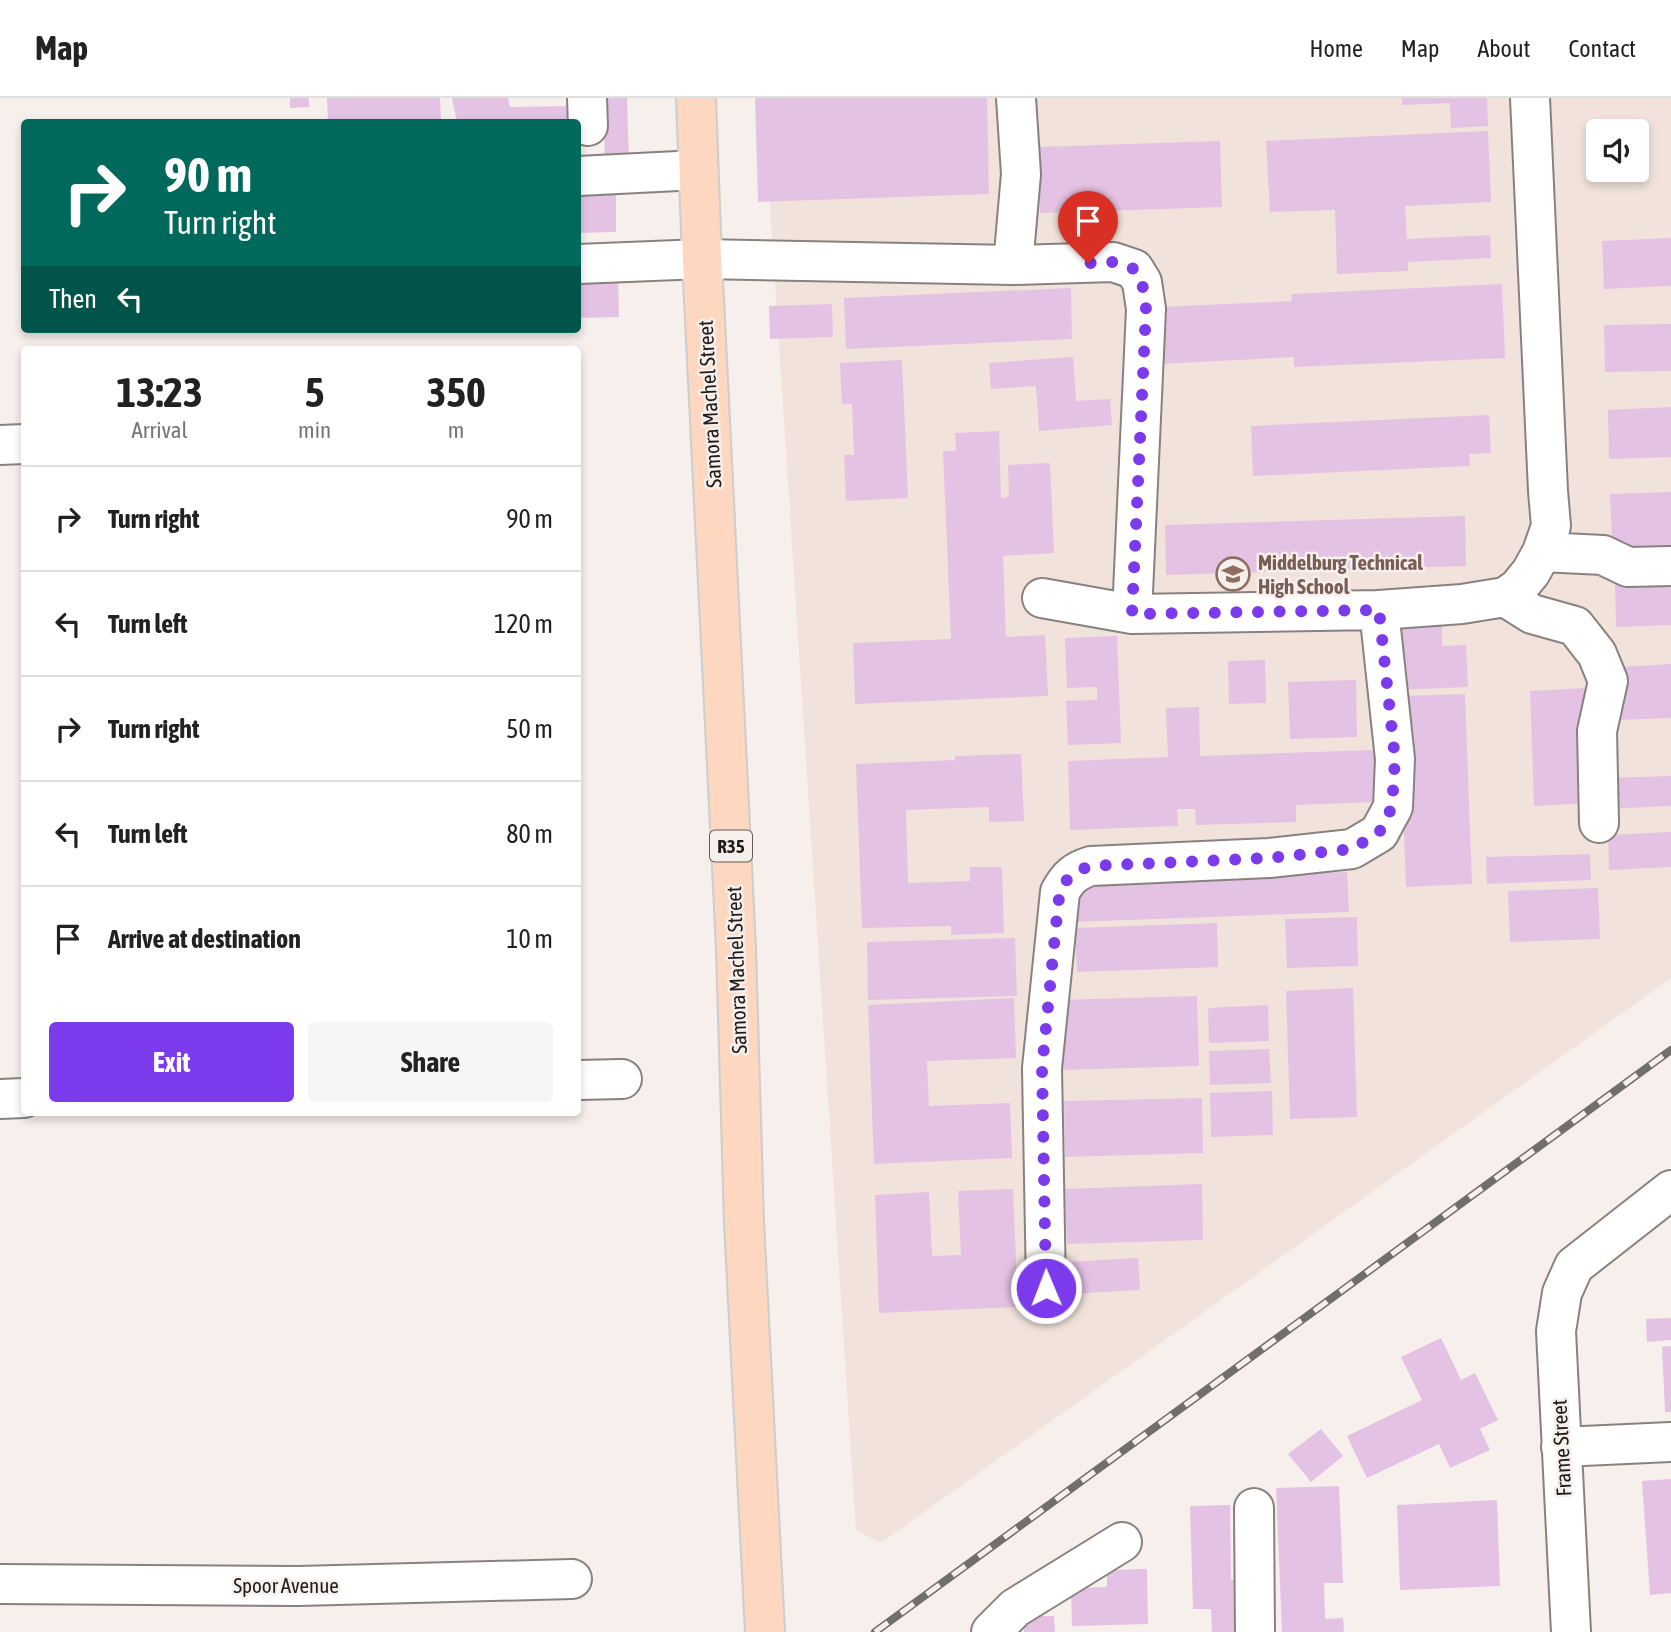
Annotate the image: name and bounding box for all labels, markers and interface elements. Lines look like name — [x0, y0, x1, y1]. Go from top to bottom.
text: Map — [35, 29, 88, 67]
text: Home — [1309, 35, 1363, 62]
text: Map — [1401, 35, 1439, 62]
text: About — [1477, 35, 1530, 62]
text: Contact — [1568, 35, 1636, 62]
map controls — [1586, 119, 1649, 182]
button: sound — [1586, 119, 1649, 182]
text: 90 m — [164, 146, 252, 202]
icon: right — [49, 147, 140, 238]
pin — [1058, 191, 1118, 263]
icon: arrive — [1069, 202, 1107, 240]
text: Turn right — [164, 204, 277, 241]
icon: left — [111, 280, 149, 318]
text: Then — [49, 284, 97, 314]
street label: Samora Machel Street — [693, 320, 725, 488]
text: 13:23 — [116, 368, 203, 416]
text: 5 — [305, 368, 324, 416]
text: 350 — [426, 368, 486, 416]
text: Arrival — [131, 417, 188, 443]
text: min — [298, 417, 331, 443]
text: m — [448, 417, 464, 443]
icon: right — [49, 500, 87, 538]
text: Turn right — [108, 504, 199, 534]
text: 90 m — [506, 504, 553, 534]
place label: Middelburg Technical High School — [1258, 550, 1423, 598]
school or university icon: Middelburg Technical High School — [1214, 555, 1252, 593]
icon: left — [49, 605, 87, 643]
text: Turn left — [108, 609, 188, 639]
text: 120 m — [494, 609, 553, 639]
icon: right — [49, 710, 87, 748]
text: Turn right — [108, 714, 199, 744]
text: 50 m — [506, 714, 553, 744]
icon: left — [49, 815, 87, 853]
text: Turn left — [108, 819, 188, 849]
text: 80 m — [506, 819, 553, 849]
road number: R35 — [710, 831, 752, 862]
street label: Samora Machel Street — [721, 886, 751, 1054]
icon: arrive — [49, 920, 87, 958]
text: Arrive at destination — [108, 924, 301, 954]
text: 10 m — [506, 924, 553, 954]
button: Exit — [49, 1022, 294, 1102]
button: Share — [308, 1022, 553, 1102]
position arrow — [1009, 1251, 1083, 1325]
street label: Frame Street — [1546, 1399, 1576, 1497]
street label: Spoor Avenue — [233, 1573, 339, 1597]

